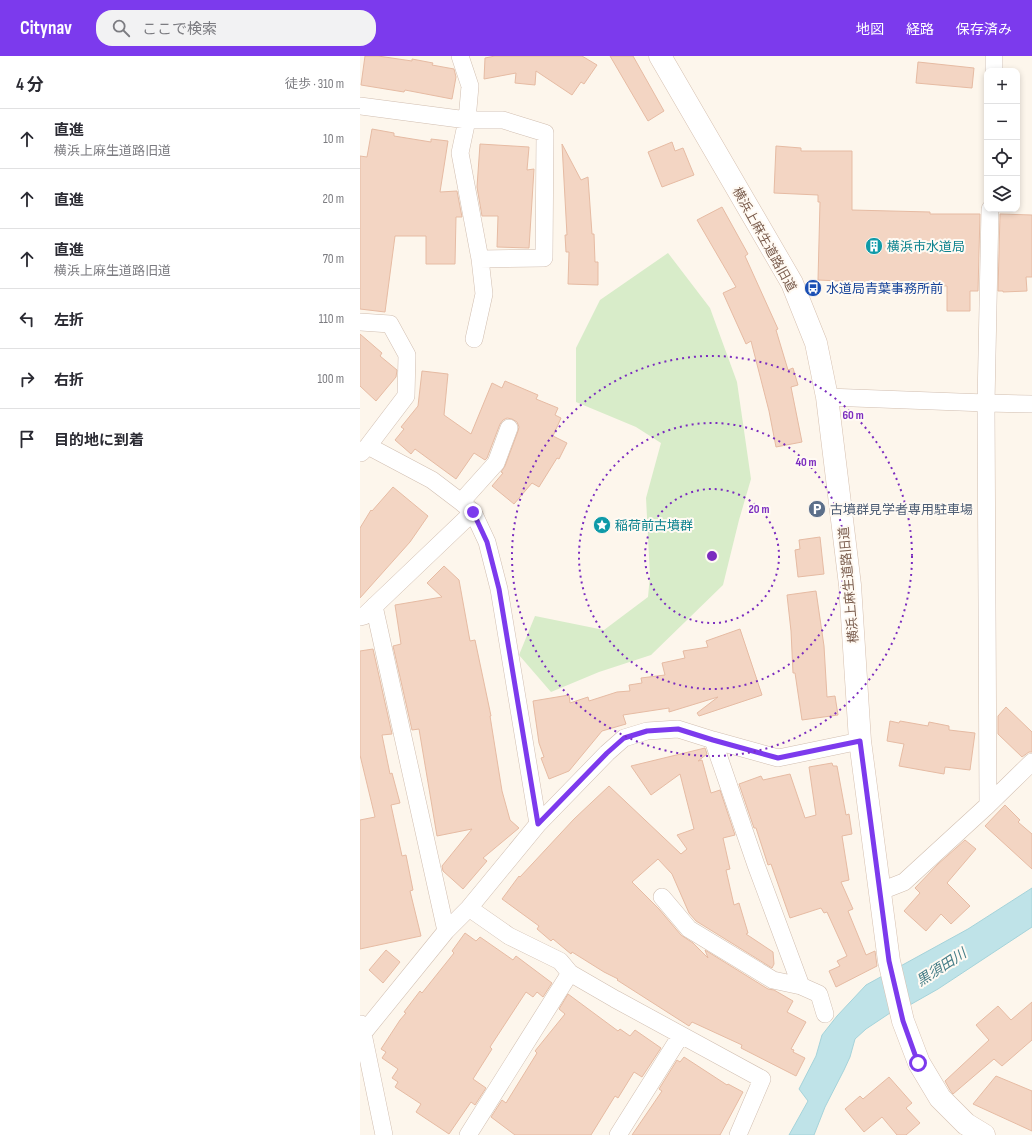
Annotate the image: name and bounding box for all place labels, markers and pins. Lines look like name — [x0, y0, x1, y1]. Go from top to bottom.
building icon: 横浜市水道局 — [864, 236, 884, 256]
place label: 横浜市水道局 — [887, 239, 965, 255]
bus stop icon: 水道局青葉事務所前 — [803, 278, 823, 298]
place label: 水道局青葉事務所前 — [826, 281, 943, 297]
parking icon: 古墳群見学者専用駐車場 — [807, 499, 827, 519]
place label: 古墳群見学者専用駐車場 — [830, 502, 973, 518]
place icon: 稲荷前古墳群 — [592, 515, 612, 535]
place label: 稲荷前古墳群 — [615, 518, 693, 534]
centre of rings — [705, 549, 719, 563]

